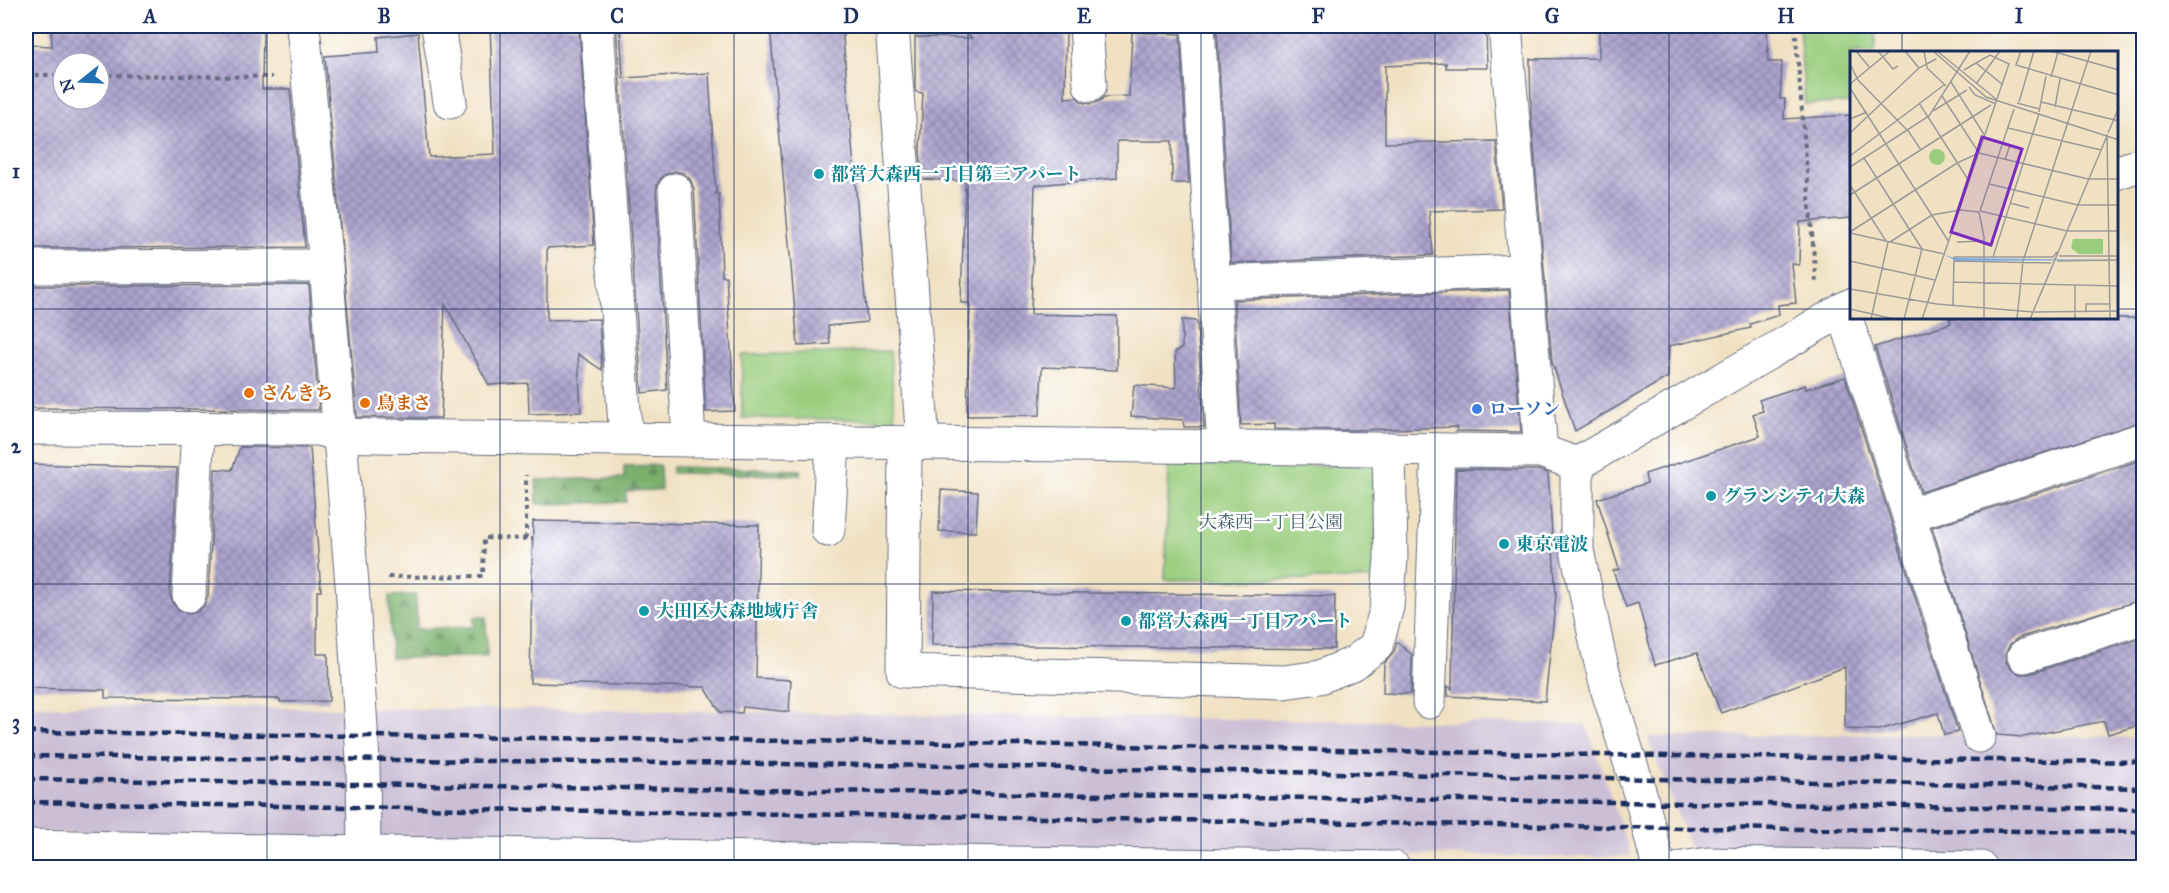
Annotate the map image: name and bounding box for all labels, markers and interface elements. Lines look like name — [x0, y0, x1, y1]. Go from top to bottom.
text: A — [141, 4, 157, 28]
text: B — [377, 4, 391, 28]
text: C — [610, 4, 624, 28]
text: D — [843, 4, 859, 28]
text: E — [1077, 4, 1092, 28]
text: F — [1311, 4, 1325, 28]
text: G — [1545, 4, 1560, 28]
text: H — [1777, 4, 1795, 28]
text: I — [2015, 4, 2024, 28]
north arrow — [51, 51, 111, 111]
inset map — [1850, 51, 2118, 320]
text: N — [56, 76, 78, 95]
text: 1 — [12, 159, 20, 183]
place label: 都営大森西一丁目第三アパート — [831, 163, 1082, 185]
marker: 都営大森西一丁目第三アパート — [812, 167, 826, 181]
place label: さんきち — [261, 382, 333, 404]
marker: さんきち — [242, 386, 256, 400]
place label: 鳥まさ — [377, 392, 431, 414]
marker: 鳥まさ — [358, 396, 372, 410]
place label: ローソン — [1489, 398, 1560, 420]
marker: ローソン — [1470, 402, 1484, 416]
text: 2 — [11, 434, 22, 458]
place label: グランシティ大森 — [1723, 485, 1865, 507]
marker: グランシティ大森 — [1704, 489, 1718, 503]
park label: 大森西一丁目公園 — [1199, 511, 1343, 533]
place label: 東京電波 — [1516, 533, 1588, 555]
marker: 東京電波 — [1497, 537, 1511, 551]
place label: 大田区大森地域庁舎 — [656, 600, 818, 622]
marker: 大田区大森地域庁舎 — [637, 604, 651, 618]
place label: 都営大森西一丁目アパート — [1138, 610, 1353, 632]
marker: 都営大森西一丁目アパート — [1119, 614, 1133, 628]
text: 3 — [12, 710, 20, 735]

